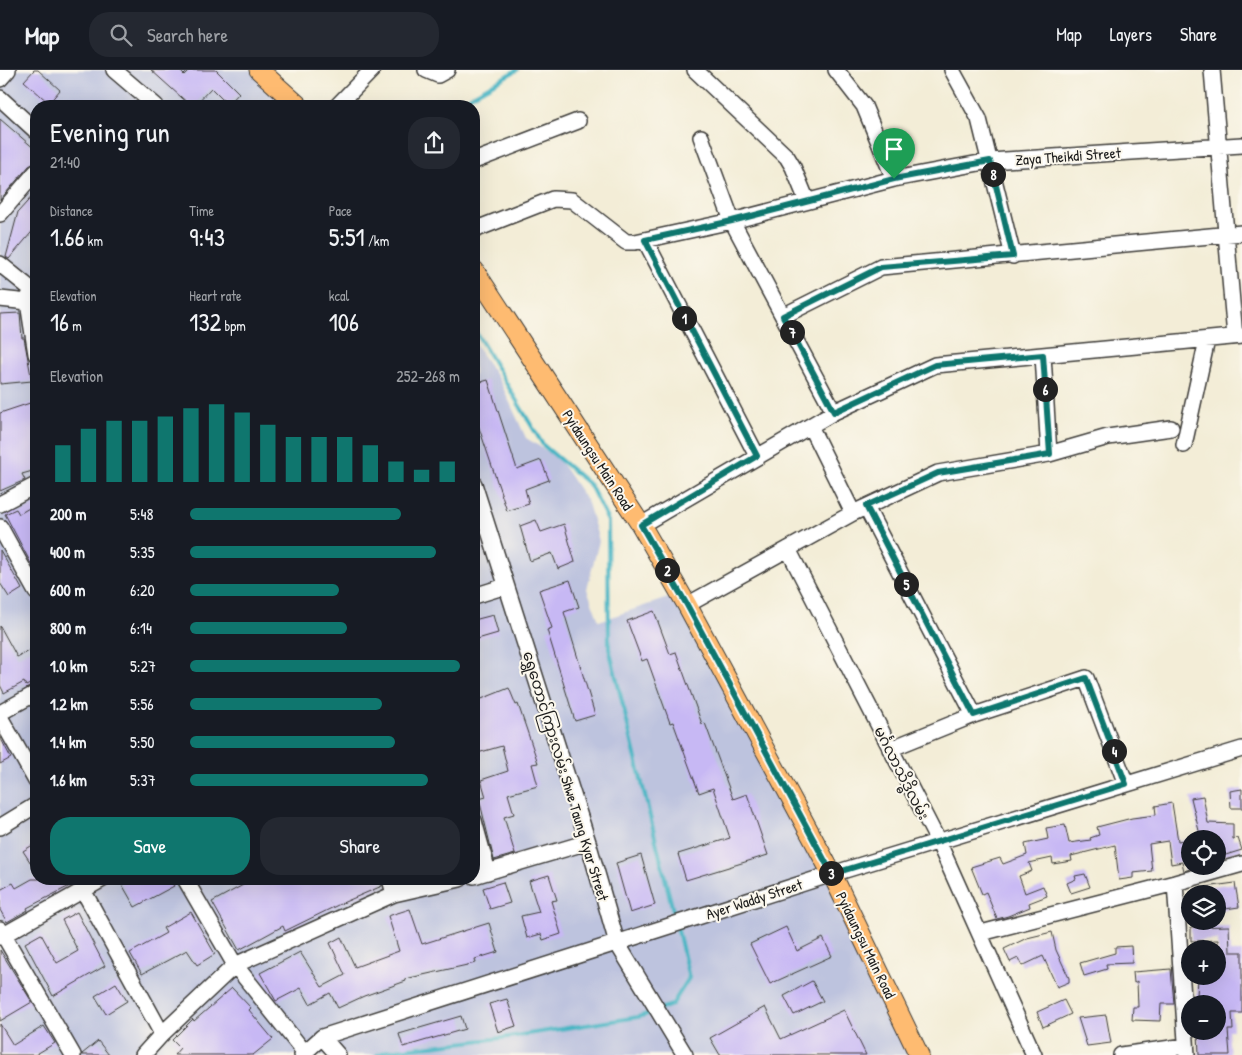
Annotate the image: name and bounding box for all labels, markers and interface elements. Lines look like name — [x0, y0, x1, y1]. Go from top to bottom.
search box — [89, 12, 439, 57]
text: Map — [25, 19, 59, 51]
icon: search — [107, 21, 135, 49]
text: Search here — [147, 22, 228, 48]
text: Map — [1056, 22, 1082, 47]
text: Layers — [1110, 22, 1152, 47]
text: Share — [1180, 22, 1217, 47]
text: Evening run — [50, 113, 170, 151]
button: share — [408, 117, 460, 169]
pin — [873, 128, 915, 179]
icon: arrive — [880, 135, 908, 163]
street label: Zaya Theikdi Street — [1015, 142, 1122, 170]
text: 21:40 — [50, 151, 80, 173]
pin: 8 — [980, 162, 1006, 186]
text: 8 — [990, 165, 997, 184]
text: Distance — [50, 201, 93, 220]
text: Time — [189, 201, 214, 220]
text: Pace — [329, 201, 352, 220]
text: 1.66 — [50, 220, 84, 254]
text: 9:43 — [189, 220, 225, 254]
text: 5:51 — [329, 220, 365, 254]
text: km — [84, 231, 103, 250]
text: /km — [365, 231, 389, 250]
text: Elevation — [50, 286, 97, 305]
text: Heart rate — [189, 286, 242, 305]
text: kcal — [329, 286, 349, 305]
text: 16 — [50, 305, 69, 339]
text: 132 — [189, 305, 221, 339]
text: 106 — [329, 305, 359, 339]
pin: 1 — [672, 306, 696, 330]
text: 1 — [682, 309, 687, 328]
text: m — [69, 316, 82, 335]
text: bpm — [221, 316, 246, 335]
pin: 7 — [780, 320, 804, 344]
text: 7 — [789, 323, 796, 342]
text: Elevation — [50, 365, 103, 387]
text: 252–268 m — [396, 365, 460, 387]
pin: 6 — [1032, 376, 1058, 402]
text: 6 — [1043, 380, 1048, 399]
street label: Pyidaungsu Main Road — [558, 406, 639, 515]
text: 200 m — [50, 503, 86, 525]
text: 5:48 — [130, 503, 153, 525]
text: 400 m — [50, 541, 85, 563]
text: 5:35 — [130, 541, 154, 563]
pin: 2 — [654, 558, 680, 582]
text: 2 — [664, 561, 671, 580]
pin: 5 — [894, 572, 918, 596]
text: 5 — [904, 575, 909, 594]
text: 600 m — [50, 579, 85, 601]
text: 6:20 — [130, 579, 155, 601]
text: 800 m — [50, 617, 86, 639]
text: 6:14 — [130, 617, 152, 639]
street label: ရွှေတောင်ကြားလမ်း Shwe Taung Kyar Street — [516, 649, 614, 905]
text: 1.0 km — [50, 655, 88, 677]
text: 5:27 — [130, 655, 156, 677]
text: 1.2 km — [50, 693, 88, 715]
text: 5:56 — [130, 693, 154, 715]
street label: မင်္ဂလာသိဒ္ဓိလမ်း — [867, 723, 935, 825]
text: 1.4 km — [50, 731, 86, 753]
text: 5:50 — [130, 731, 154, 753]
pin: 4 — [1102, 738, 1126, 764]
text: 4 — [1112, 742, 1117, 761]
text: 1.6 km — [50, 769, 87, 791]
text: 5:37 — [130, 769, 156, 791]
button: Save — [50, 817, 250, 875]
button: Share — [260, 817, 460, 875]
map controls — [1181, 830, 1226, 1040]
button: locate — [1181, 830, 1226, 875]
pin: 3 — [818, 860, 844, 886]
text: 3 — [828, 864, 835, 883]
street label: Ayer Waddy Street — [703, 873, 806, 924]
button: layers — [1181, 885, 1226, 930]
street label: Pyidaungsu Main Road — [831, 888, 901, 1002]
button: + — [1181, 940, 1226, 985]
button: − — [1181, 995, 1226, 1040]

